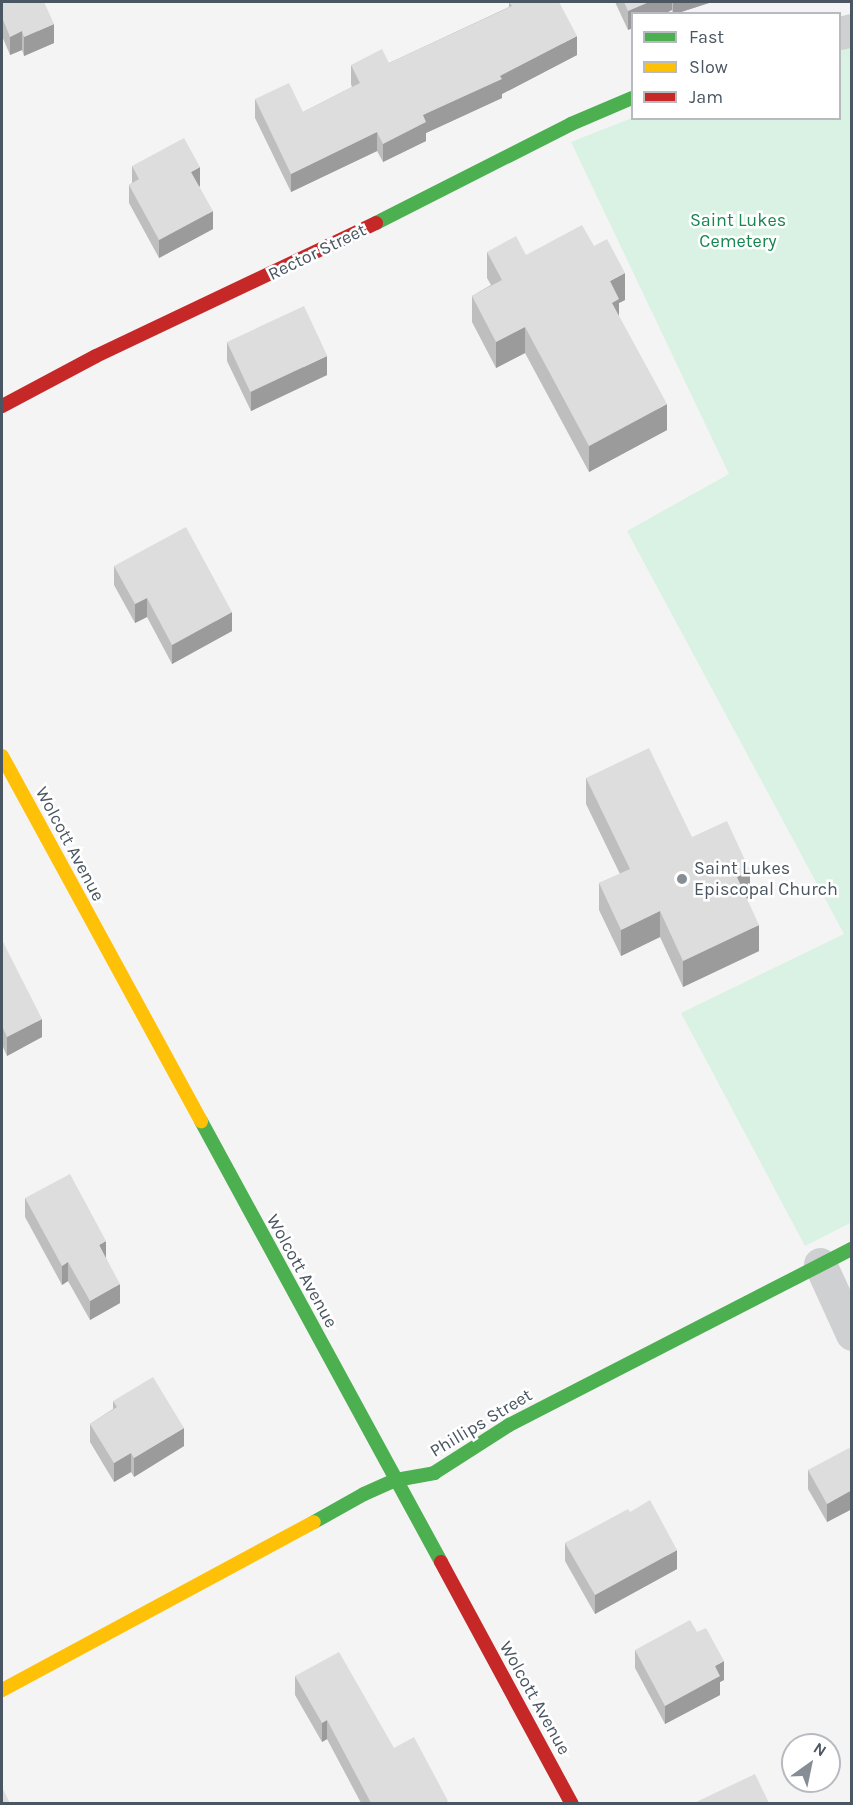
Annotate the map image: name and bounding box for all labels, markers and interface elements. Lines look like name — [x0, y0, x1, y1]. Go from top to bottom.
legend — [631, 12, 841, 120]
text: Fast — [689, 26, 724, 48]
text: Slow — [689, 56, 728, 78]
text: Jam — [689, 86, 723, 108]
park label: Saint Lukes Cemetery — [690, 210, 786, 252]
street label: Rector Street — [264, 219, 370, 285]
street label: Wolcott Avenue — [31, 783, 109, 905]
place label: Saint Lukes Episcopal Church — [694, 858, 838, 900]
marker: Saint Lukes Episcopal Church — [675, 872, 689, 886]
street label: Wolcott Avenue — [262, 1210, 342, 1332]
street label: Phillips Street — [426, 1384, 536, 1462]
street label: Wolcott Avenue — [495, 1637, 575, 1759]
north arrow — [781, 1733, 841, 1793]
text: N — [810, 1738, 830, 1760]

